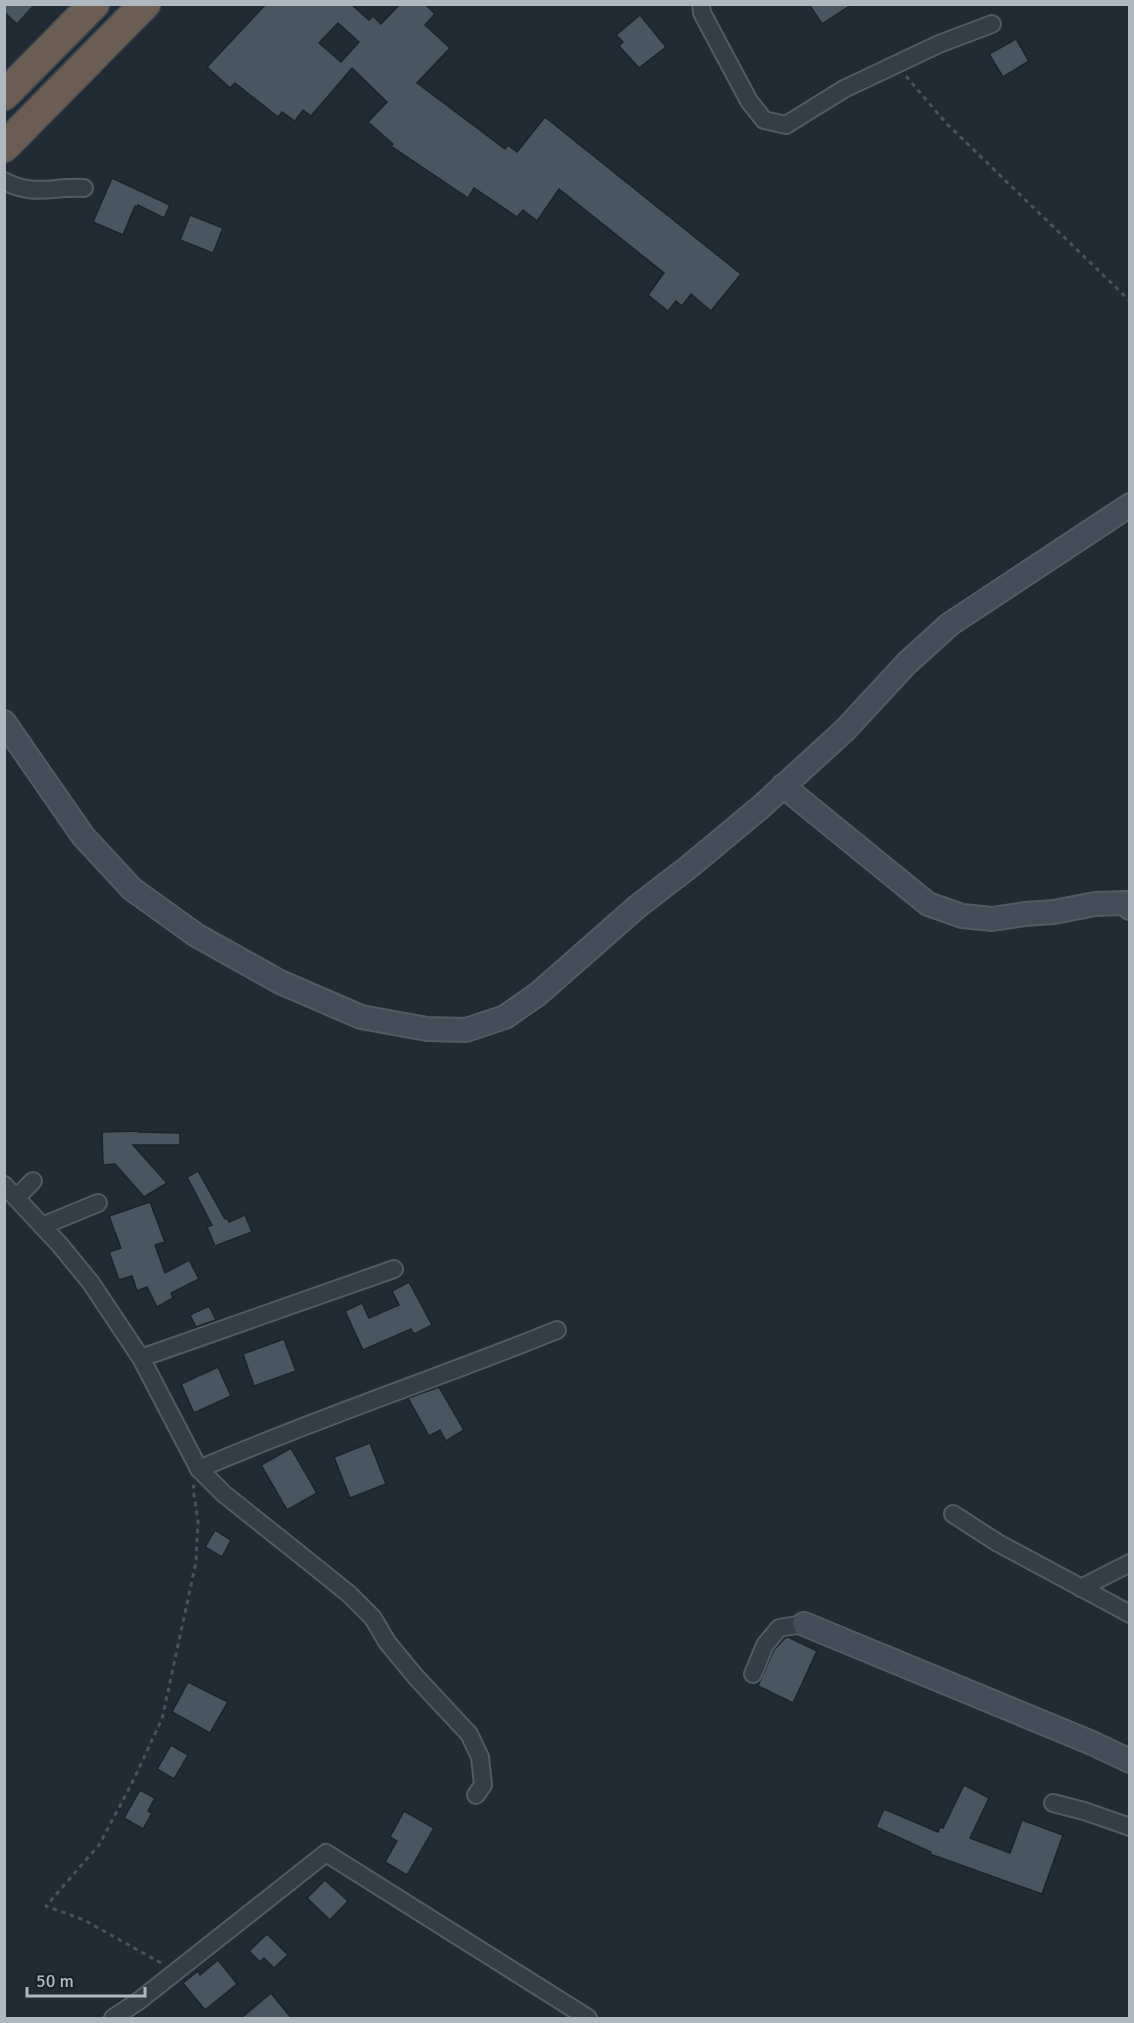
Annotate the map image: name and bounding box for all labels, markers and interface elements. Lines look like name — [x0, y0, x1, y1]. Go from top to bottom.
scale bar — [27, 1960, 146, 1998]
text: 50 m — [36, 1970, 74, 1992]

